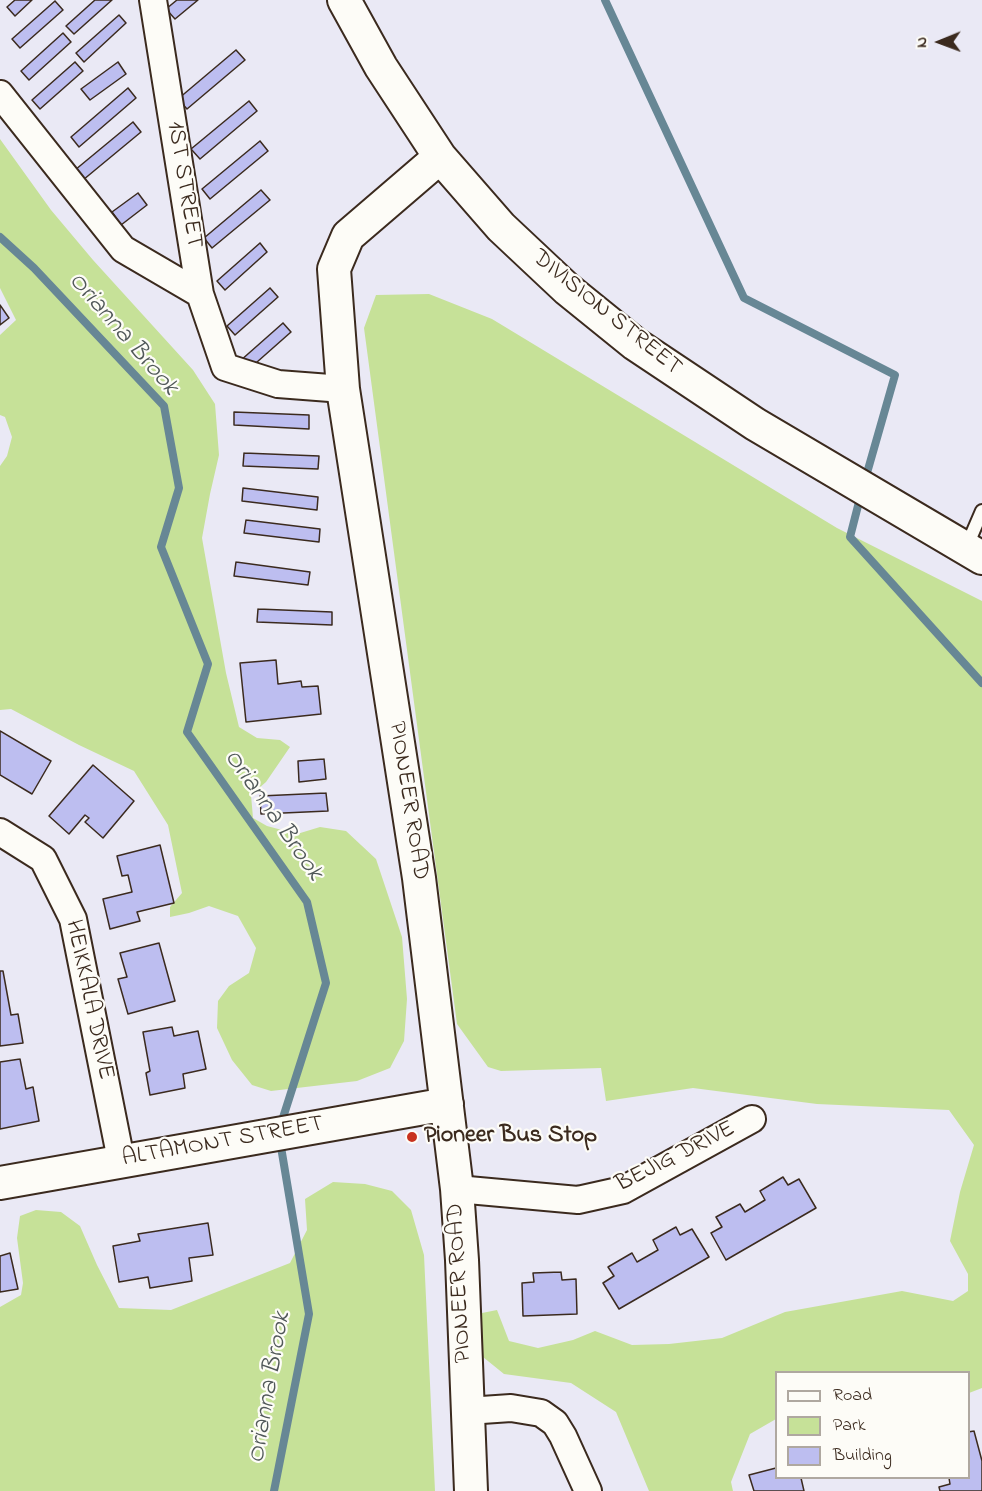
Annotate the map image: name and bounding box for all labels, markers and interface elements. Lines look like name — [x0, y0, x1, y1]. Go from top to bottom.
north arrow — [910, 12, 970, 72]
text: N — [910, 37, 934, 48]
street label: 1ST STREET — [159, 120, 207, 250]
street label: DIVISION STREET — [525, 245, 687, 383]
water label: Orianna Brook — [60, 267, 184, 403]
street label: PIONEER ROAD — [380, 720, 434, 882]
water label: Orianna Brook — [215, 744, 329, 888]
street label: HEIKKALA DRIVE — [57, 917, 119, 1083]
street label: ALTAMONT STREET — [120, 1111, 326, 1175]
street label: BEJIG DRIVE — [612, 1116, 740, 1200]
place label: Pioneer Bus Stop — [424, 1123, 597, 1151]
marker: Pioneer Bus Stop — [405, 1130, 419, 1144]
street label: PIONEER ROAD — [442, 1202, 480, 1364]
water label: Orianna Brook — [242, 1310, 300, 1466]
legend — [775, 1371, 970, 1479]
text: Road — [833, 1383, 872, 1409]
text: Park — [833, 1413, 866, 1439]
text: Building — [833, 1443, 892, 1469]

